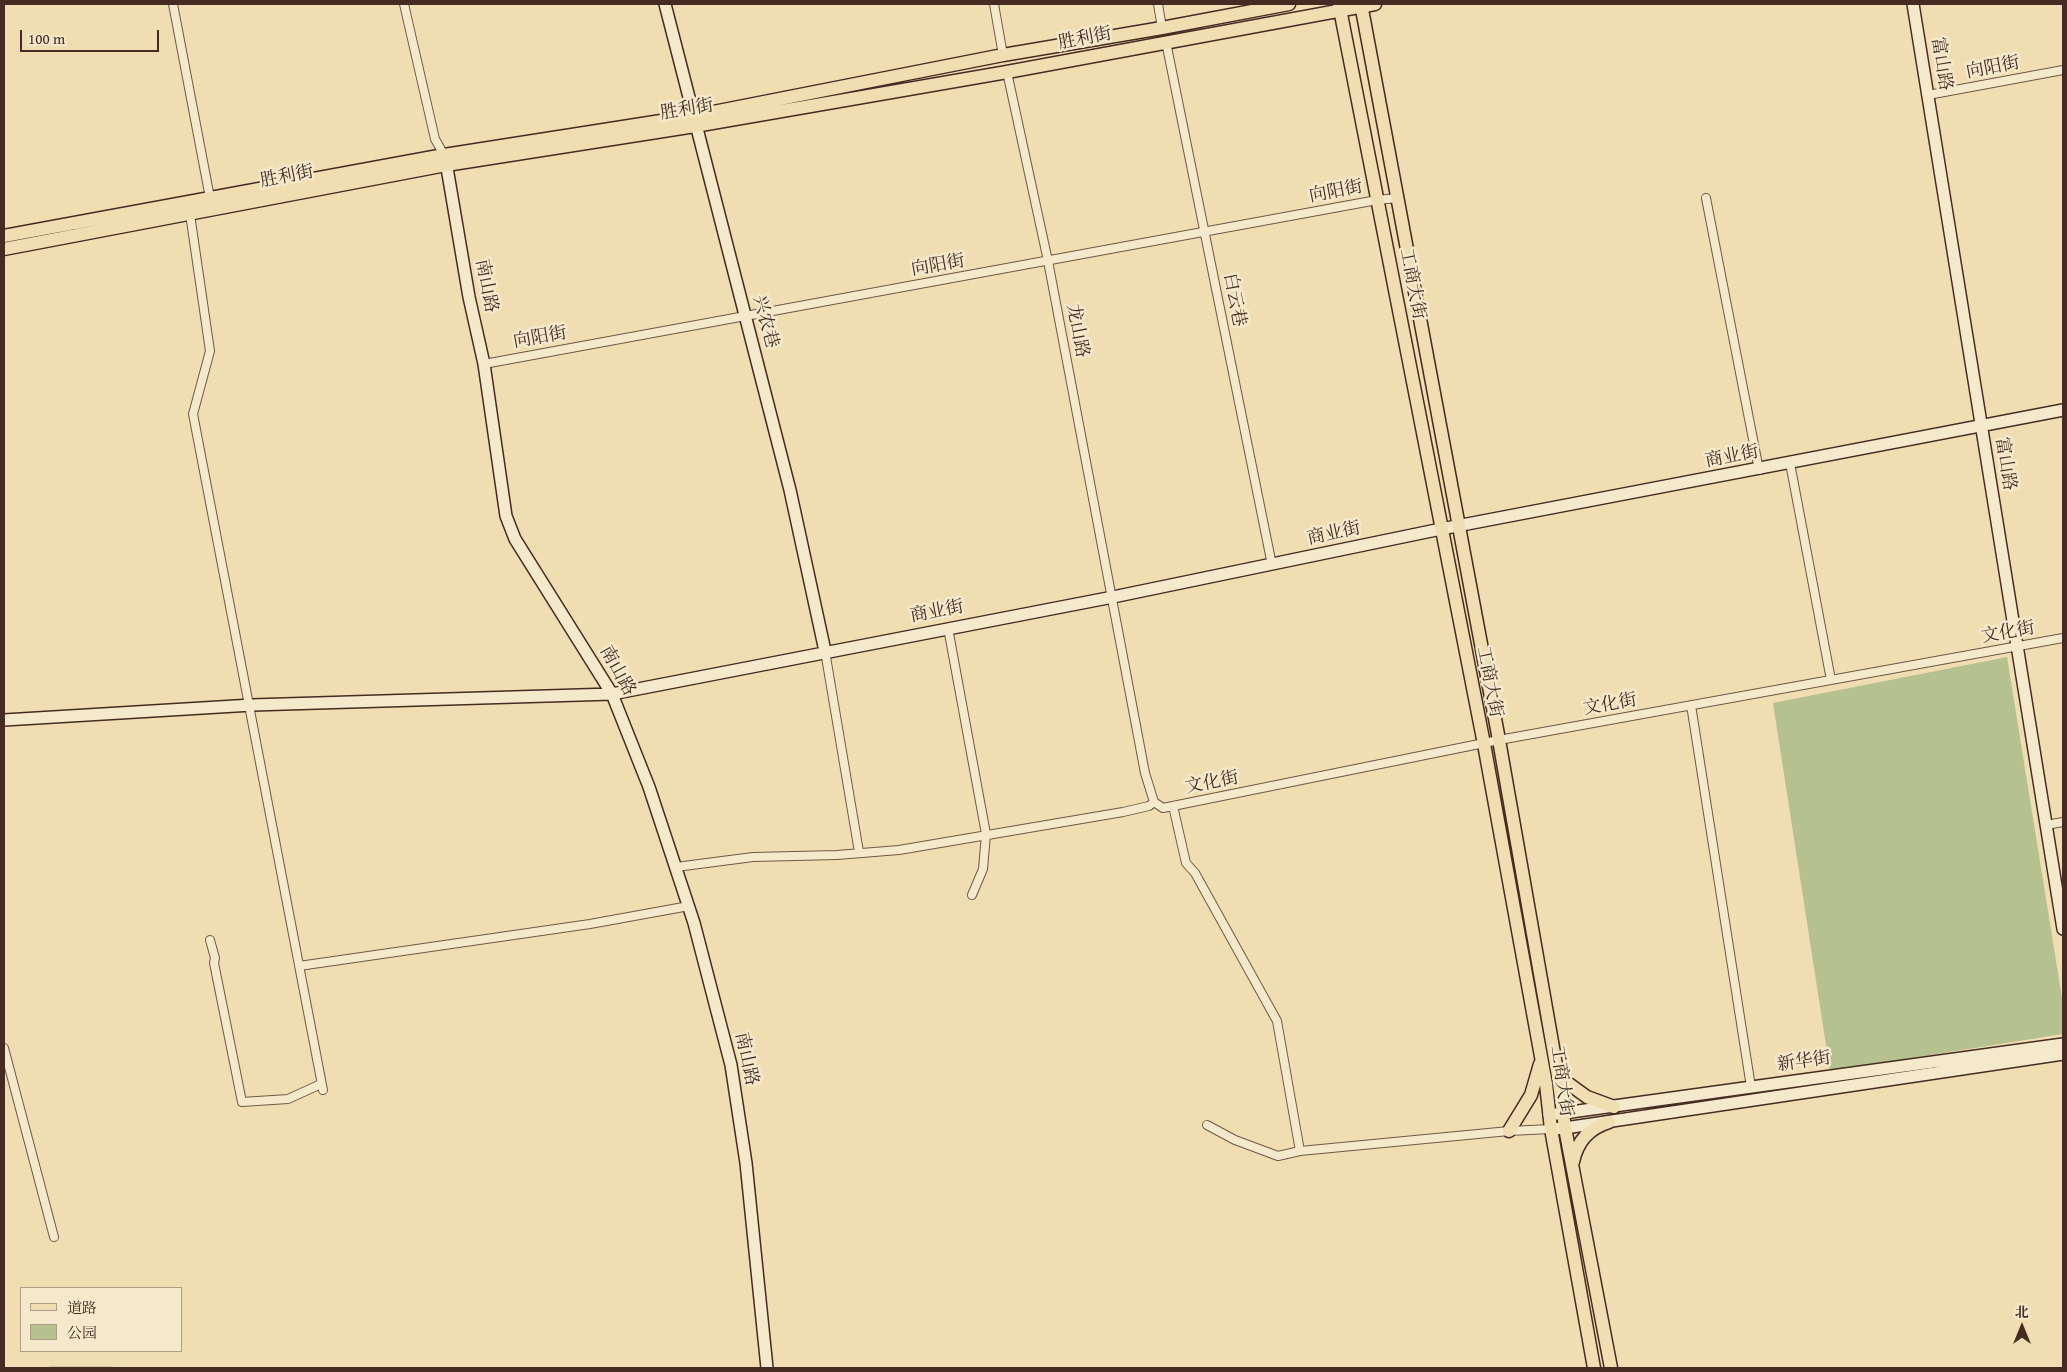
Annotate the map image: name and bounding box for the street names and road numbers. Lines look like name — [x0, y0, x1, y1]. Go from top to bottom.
street label: 胜利街 — [1056, 23, 1114, 55]
street label: 富山路 — [1926, 36, 1956, 92]
street label: 向阳街 — [1964, 52, 2022, 84]
street label: 胜利街 — [659, 95, 715, 125]
street label: 胜利街 — [258, 161, 316, 193]
street label: 向阳街 — [1307, 176, 1365, 208]
street label: 工商大街 — [1395, 247, 1429, 321]
street label: 向阳街 — [910, 251, 966, 281]
street label: 南山路 — [470, 257, 502, 315]
street label: 白云巷 — [1218, 271, 1250, 329]
street label: 兴农巷 — [748, 293, 782, 351]
street label: 龙山路 — [1061, 302, 1093, 360]
street label: 向阳街 — [512, 323, 568, 353]
street label: 富山路 — [1990, 436, 2020, 492]
street label: 商业街 — [1703, 441, 1761, 473]
street label: 商业街 — [1305, 518, 1363, 550]
street label: 商业街 — [908, 596, 966, 628]
street label: 文化街 — [1980, 618, 2036, 648]
street label: 南山路 — [594, 642, 640, 700]
street label: 工商大街 — [1472, 645, 1506, 719]
street label: 文化街 — [1582, 690, 1638, 720]
street label: 文化街 — [1183, 767, 1241, 799]
street label: 南山路 — [730, 1030, 762, 1088]
street label: 工商大街 — [1545, 1044, 1577, 1118]
street label: 新华街 — [1776, 1048, 1832, 1076]

